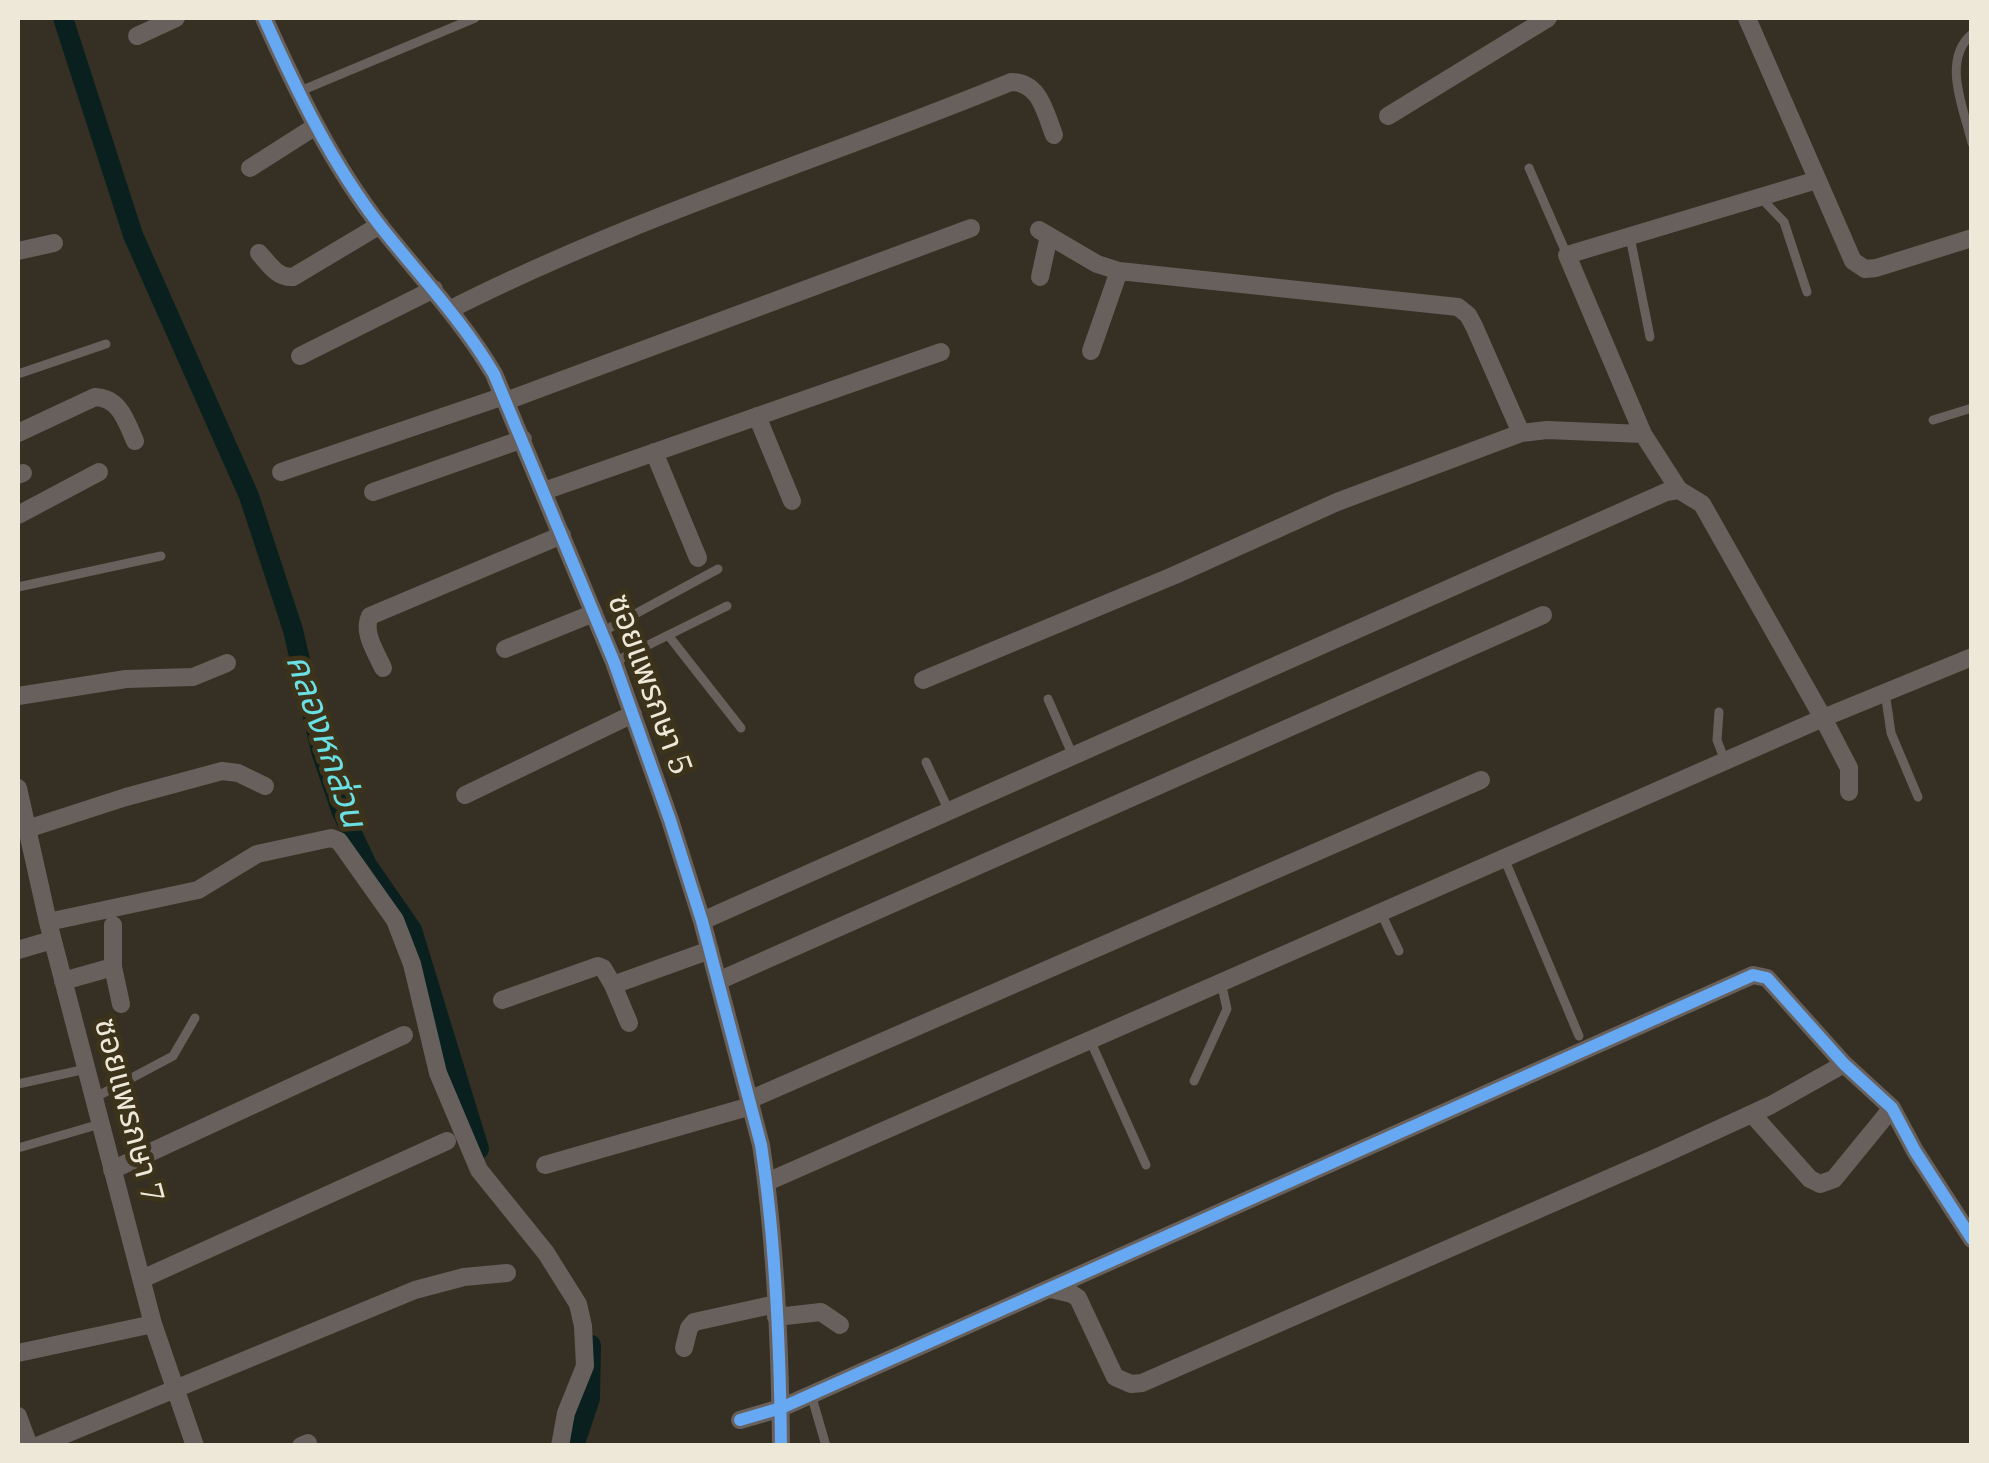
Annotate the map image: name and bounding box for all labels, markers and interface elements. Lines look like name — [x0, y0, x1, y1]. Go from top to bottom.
street label: ซอยแพรกษา 5 — [598, 589, 700, 781]
water label: คลองหกส่วน — [276, 649, 374, 833]
street label: ซอยแพรกษา 7 — [85, 1014, 171, 1208]

